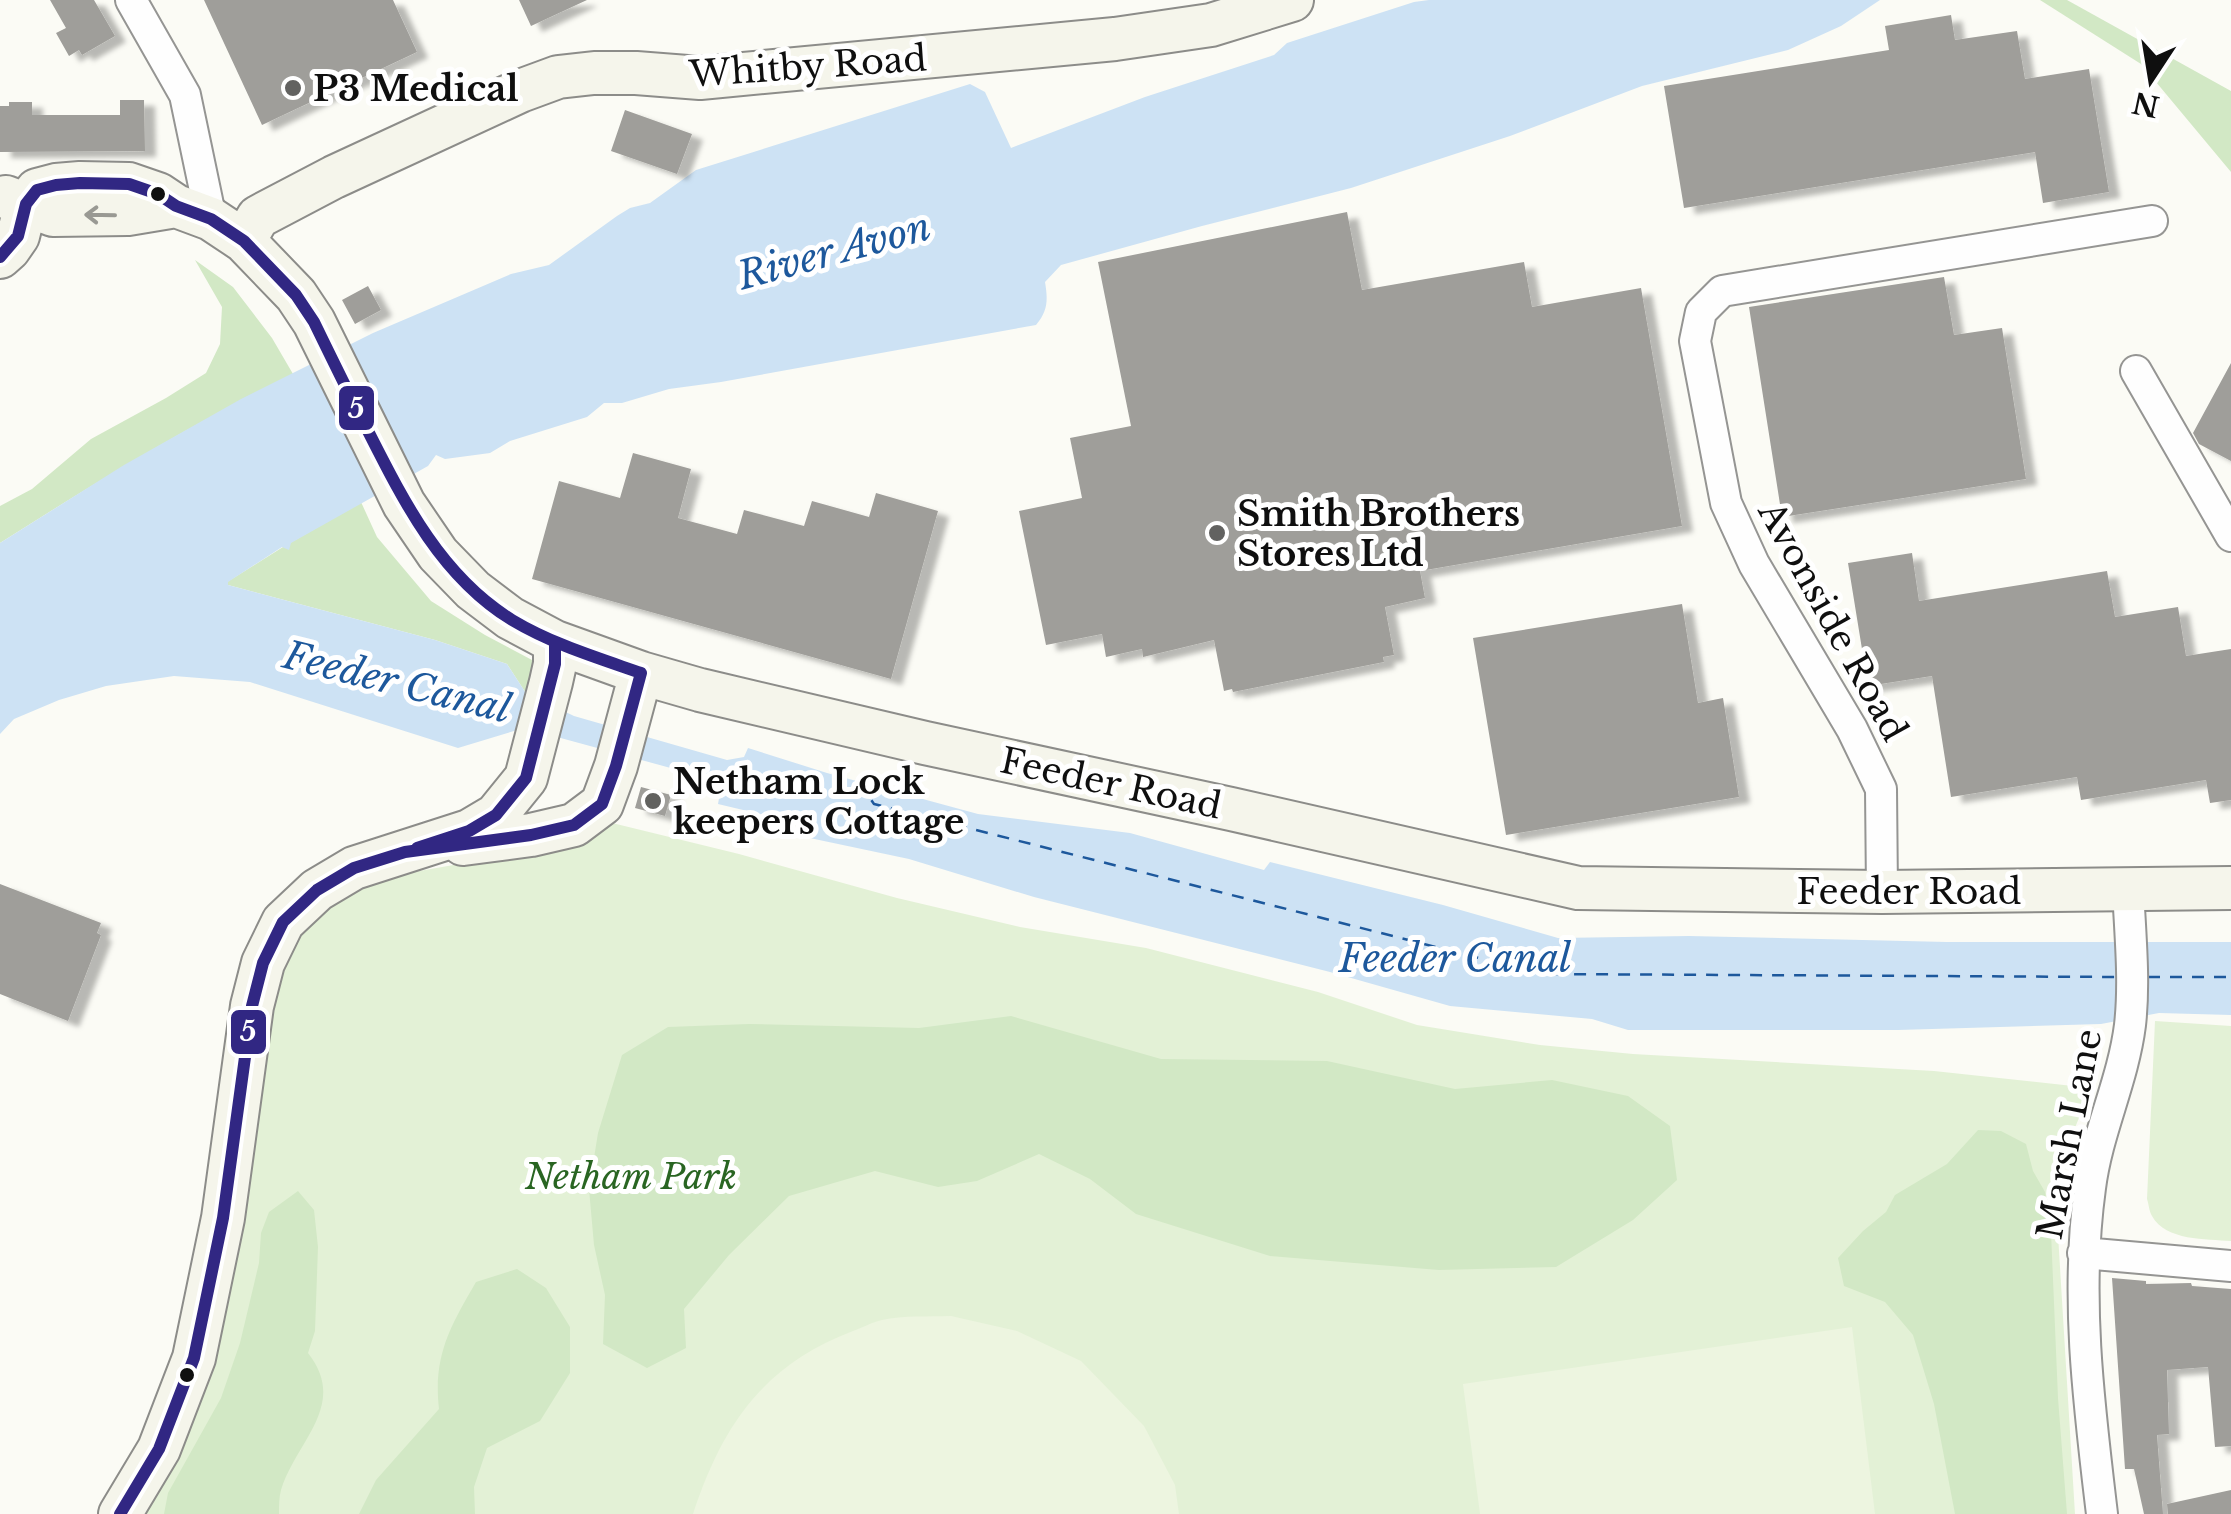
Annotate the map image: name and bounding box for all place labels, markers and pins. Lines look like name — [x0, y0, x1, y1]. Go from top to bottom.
place label: P3 Medical — [313, 67, 519, 110]
marker: P3 Medical — [282, 77, 304, 99]
unlabelled marker — [148, 184, 168, 204]
place label: Smith Brothers Stores Ltd — [1237, 492, 1520, 575]
marker: Smith Brothers Stores Ltd — [1206, 522, 1228, 544]
place label: Netham Lock keepers Cottage — [673, 760, 965, 843]
marker: Netham Lock keepers Cottage — [642, 790, 664, 812]
unlabelled marker — [177, 1365, 197, 1385]

